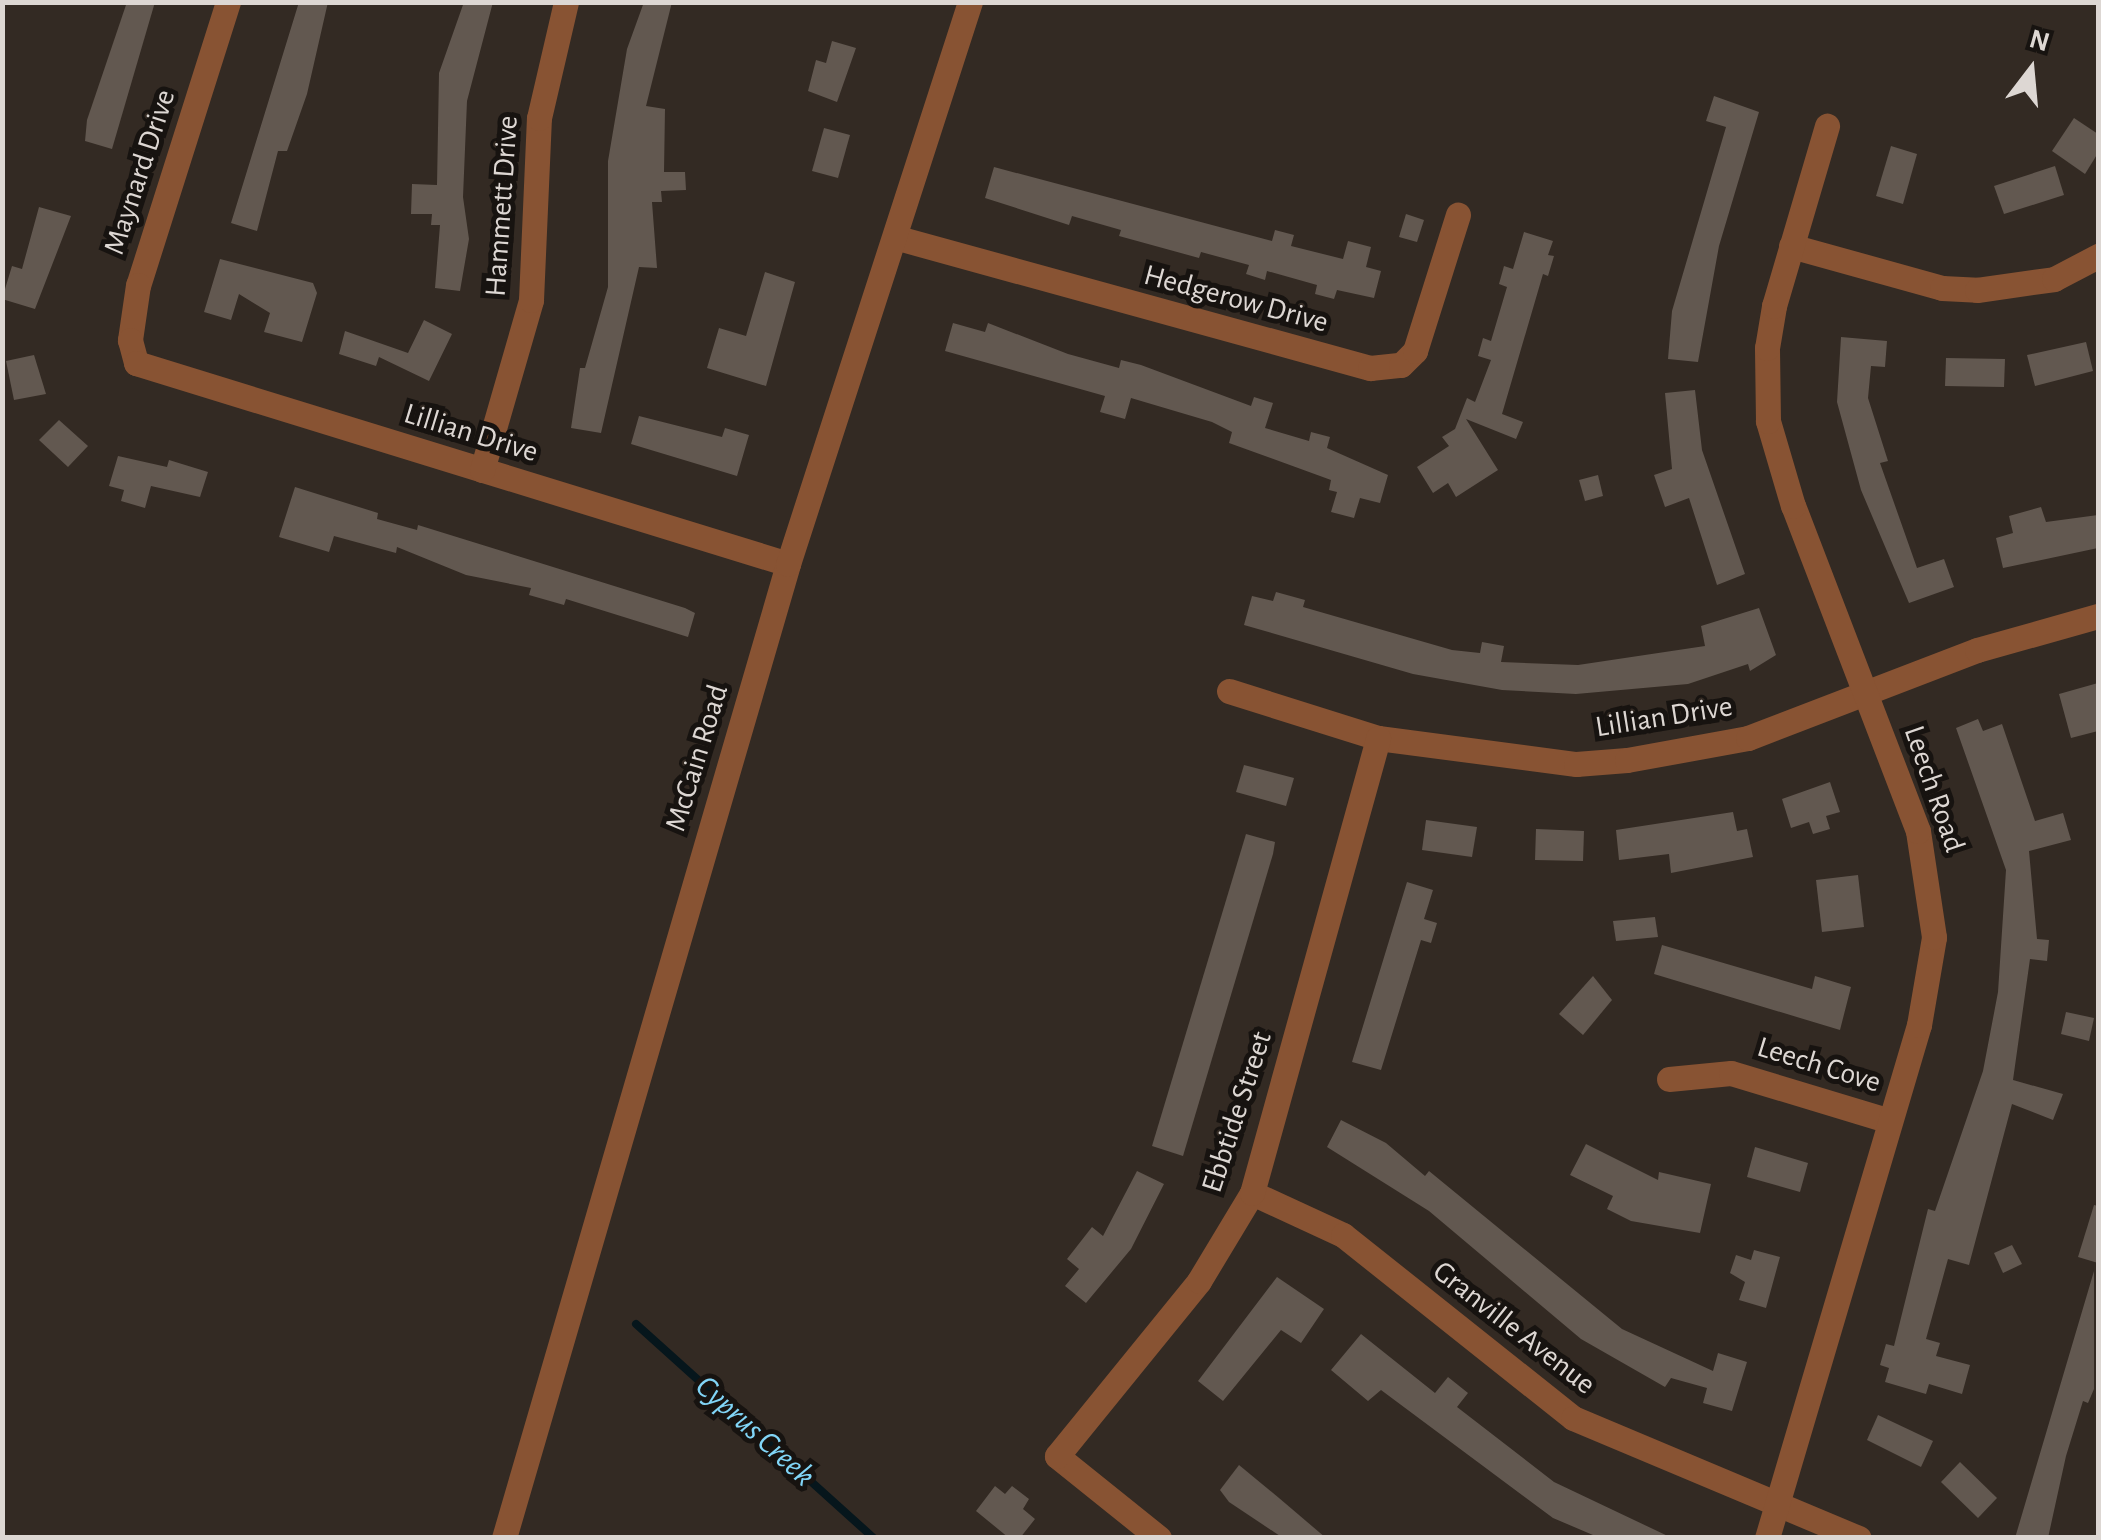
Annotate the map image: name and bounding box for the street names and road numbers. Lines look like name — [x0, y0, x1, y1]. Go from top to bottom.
street label: Maynard Drive — [96, 85, 184, 259]
street label: Hammett Drive — [478, 114, 526, 298]
street label: Hedgerow Drive — [1140, 257, 1332, 341]
street label: Lillian Drive — [400, 396, 542, 470]
street label: McCain Road — [658, 680, 736, 836]
street label: Lillian Drive — [1593, 688, 1735, 746]
street label: Leech Road — [1896, 721, 1972, 857]
street label: Ebbtide Street — [1194, 1027, 1280, 1197]
street label: Leech Cove — [1753, 1029, 1885, 1101]
street label: Granville Avenue — [1426, 1253, 1602, 1403]

